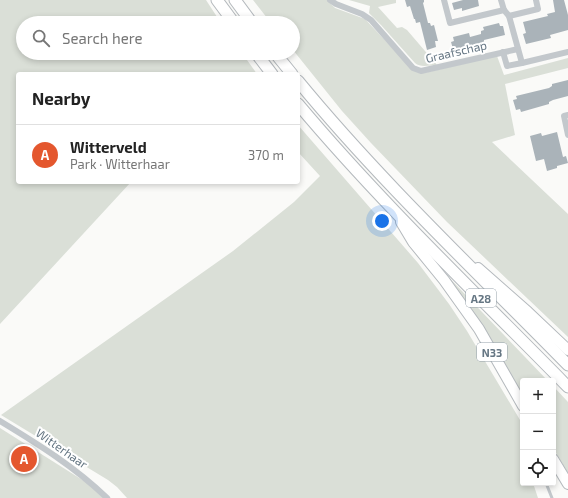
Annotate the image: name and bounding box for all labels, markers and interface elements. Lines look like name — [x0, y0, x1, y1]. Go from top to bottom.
search box — [16, 16, 300, 60]
icon: search — [30, 27, 52, 49]
text: Search here — [62, 29, 143, 47]
street label: Graafschap — [424, 37, 488, 65]
text: Nearby — [32, 88, 90, 108]
text: Witterveld — [70, 138, 147, 156]
text: A — [41, 147, 49, 163]
text: 370 m — [248, 147, 284, 163]
text: Park · Witterhaar — [70, 156, 170, 172]
your location — [372, 211, 392, 231]
road number: A28 — [466, 289, 496, 307]
road number: N33 — [477, 343, 507, 361]
map controls — [520, 378, 556, 486]
button: + — [520, 378, 556, 414]
button: − — [520, 414, 556, 450]
street label: Witterhaar — [34, 425, 91, 471]
pin: A — [11, 444, 37, 474]
button: locate — [520, 450, 556, 486]

